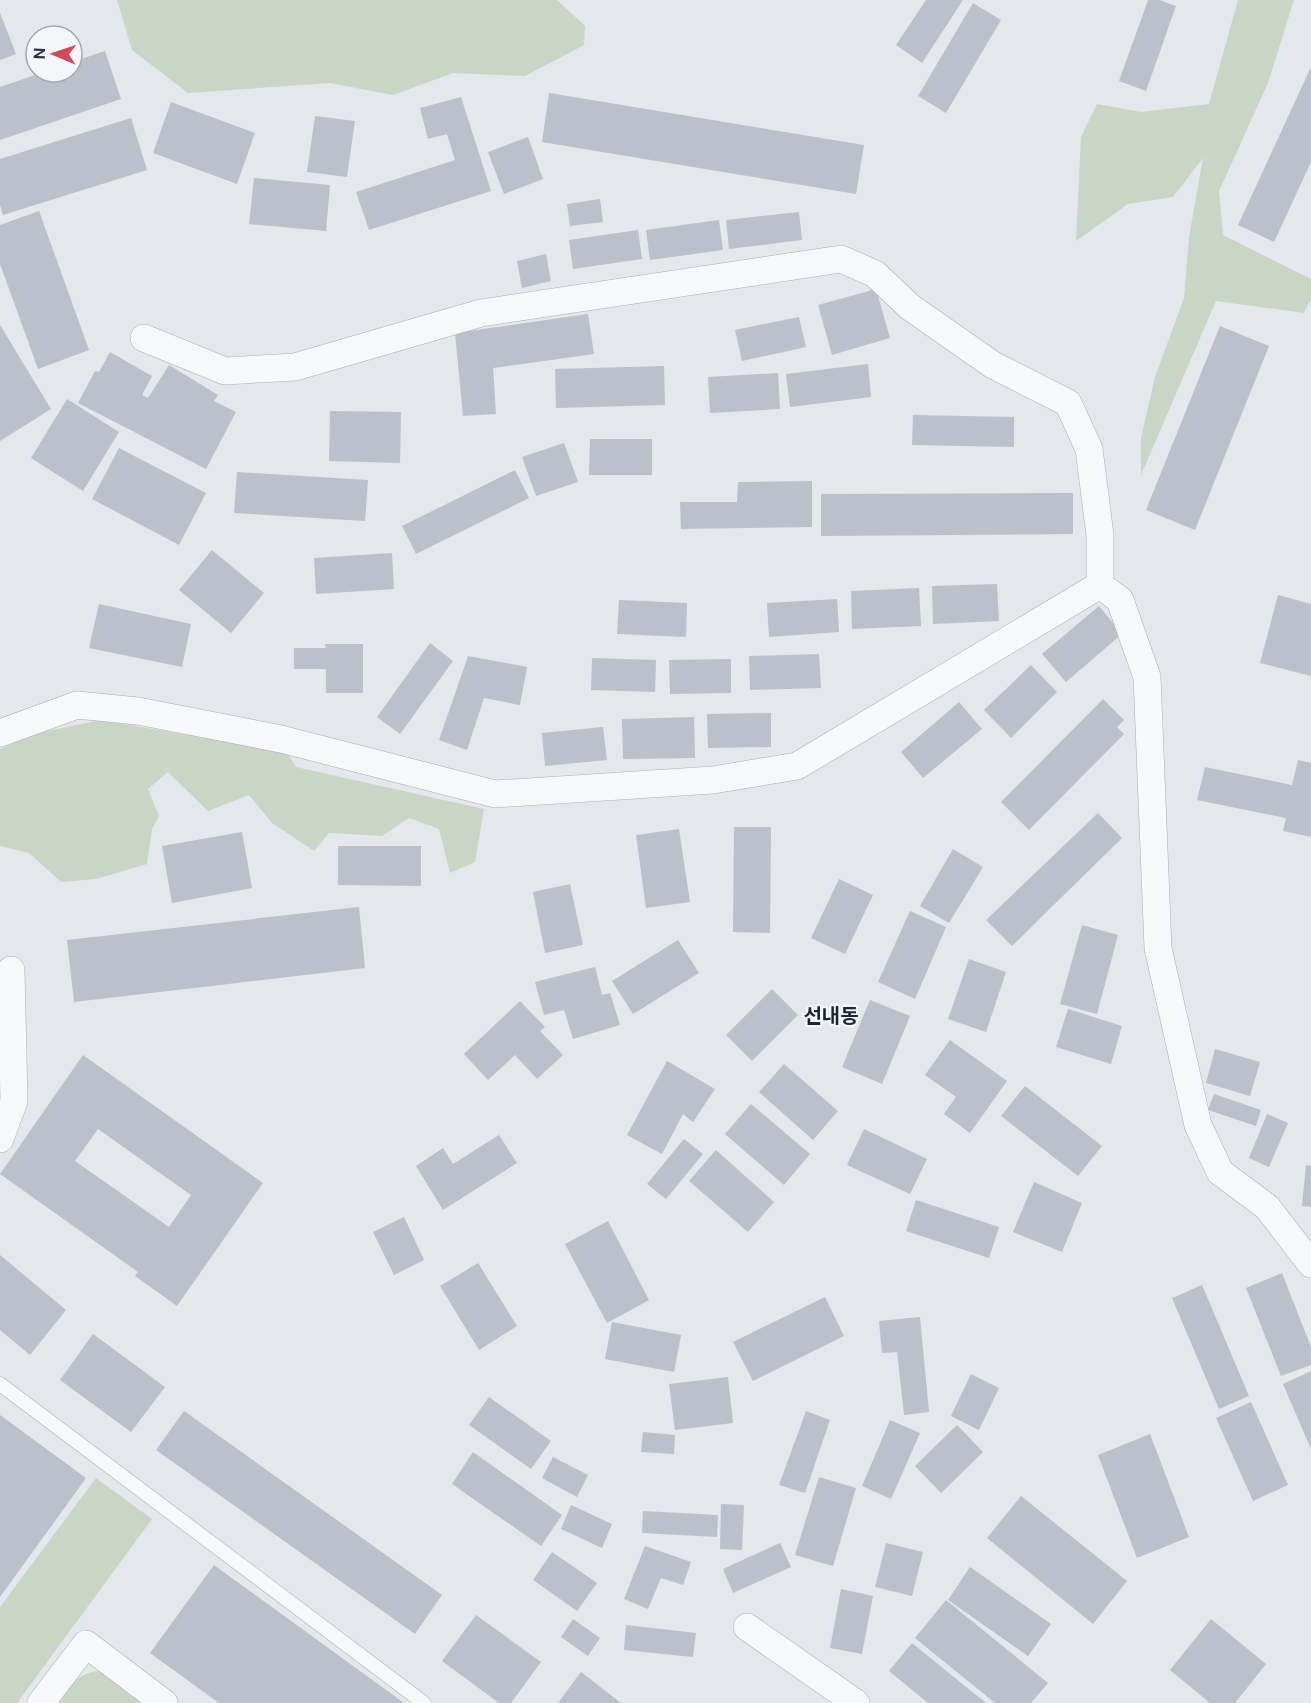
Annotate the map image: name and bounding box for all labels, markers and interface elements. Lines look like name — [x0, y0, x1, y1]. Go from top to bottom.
north arrow — [24, 24, 84, 84]
text: N — [29, 47, 50, 60]
district label: 선내동 — [803, 1003, 859, 1029]

